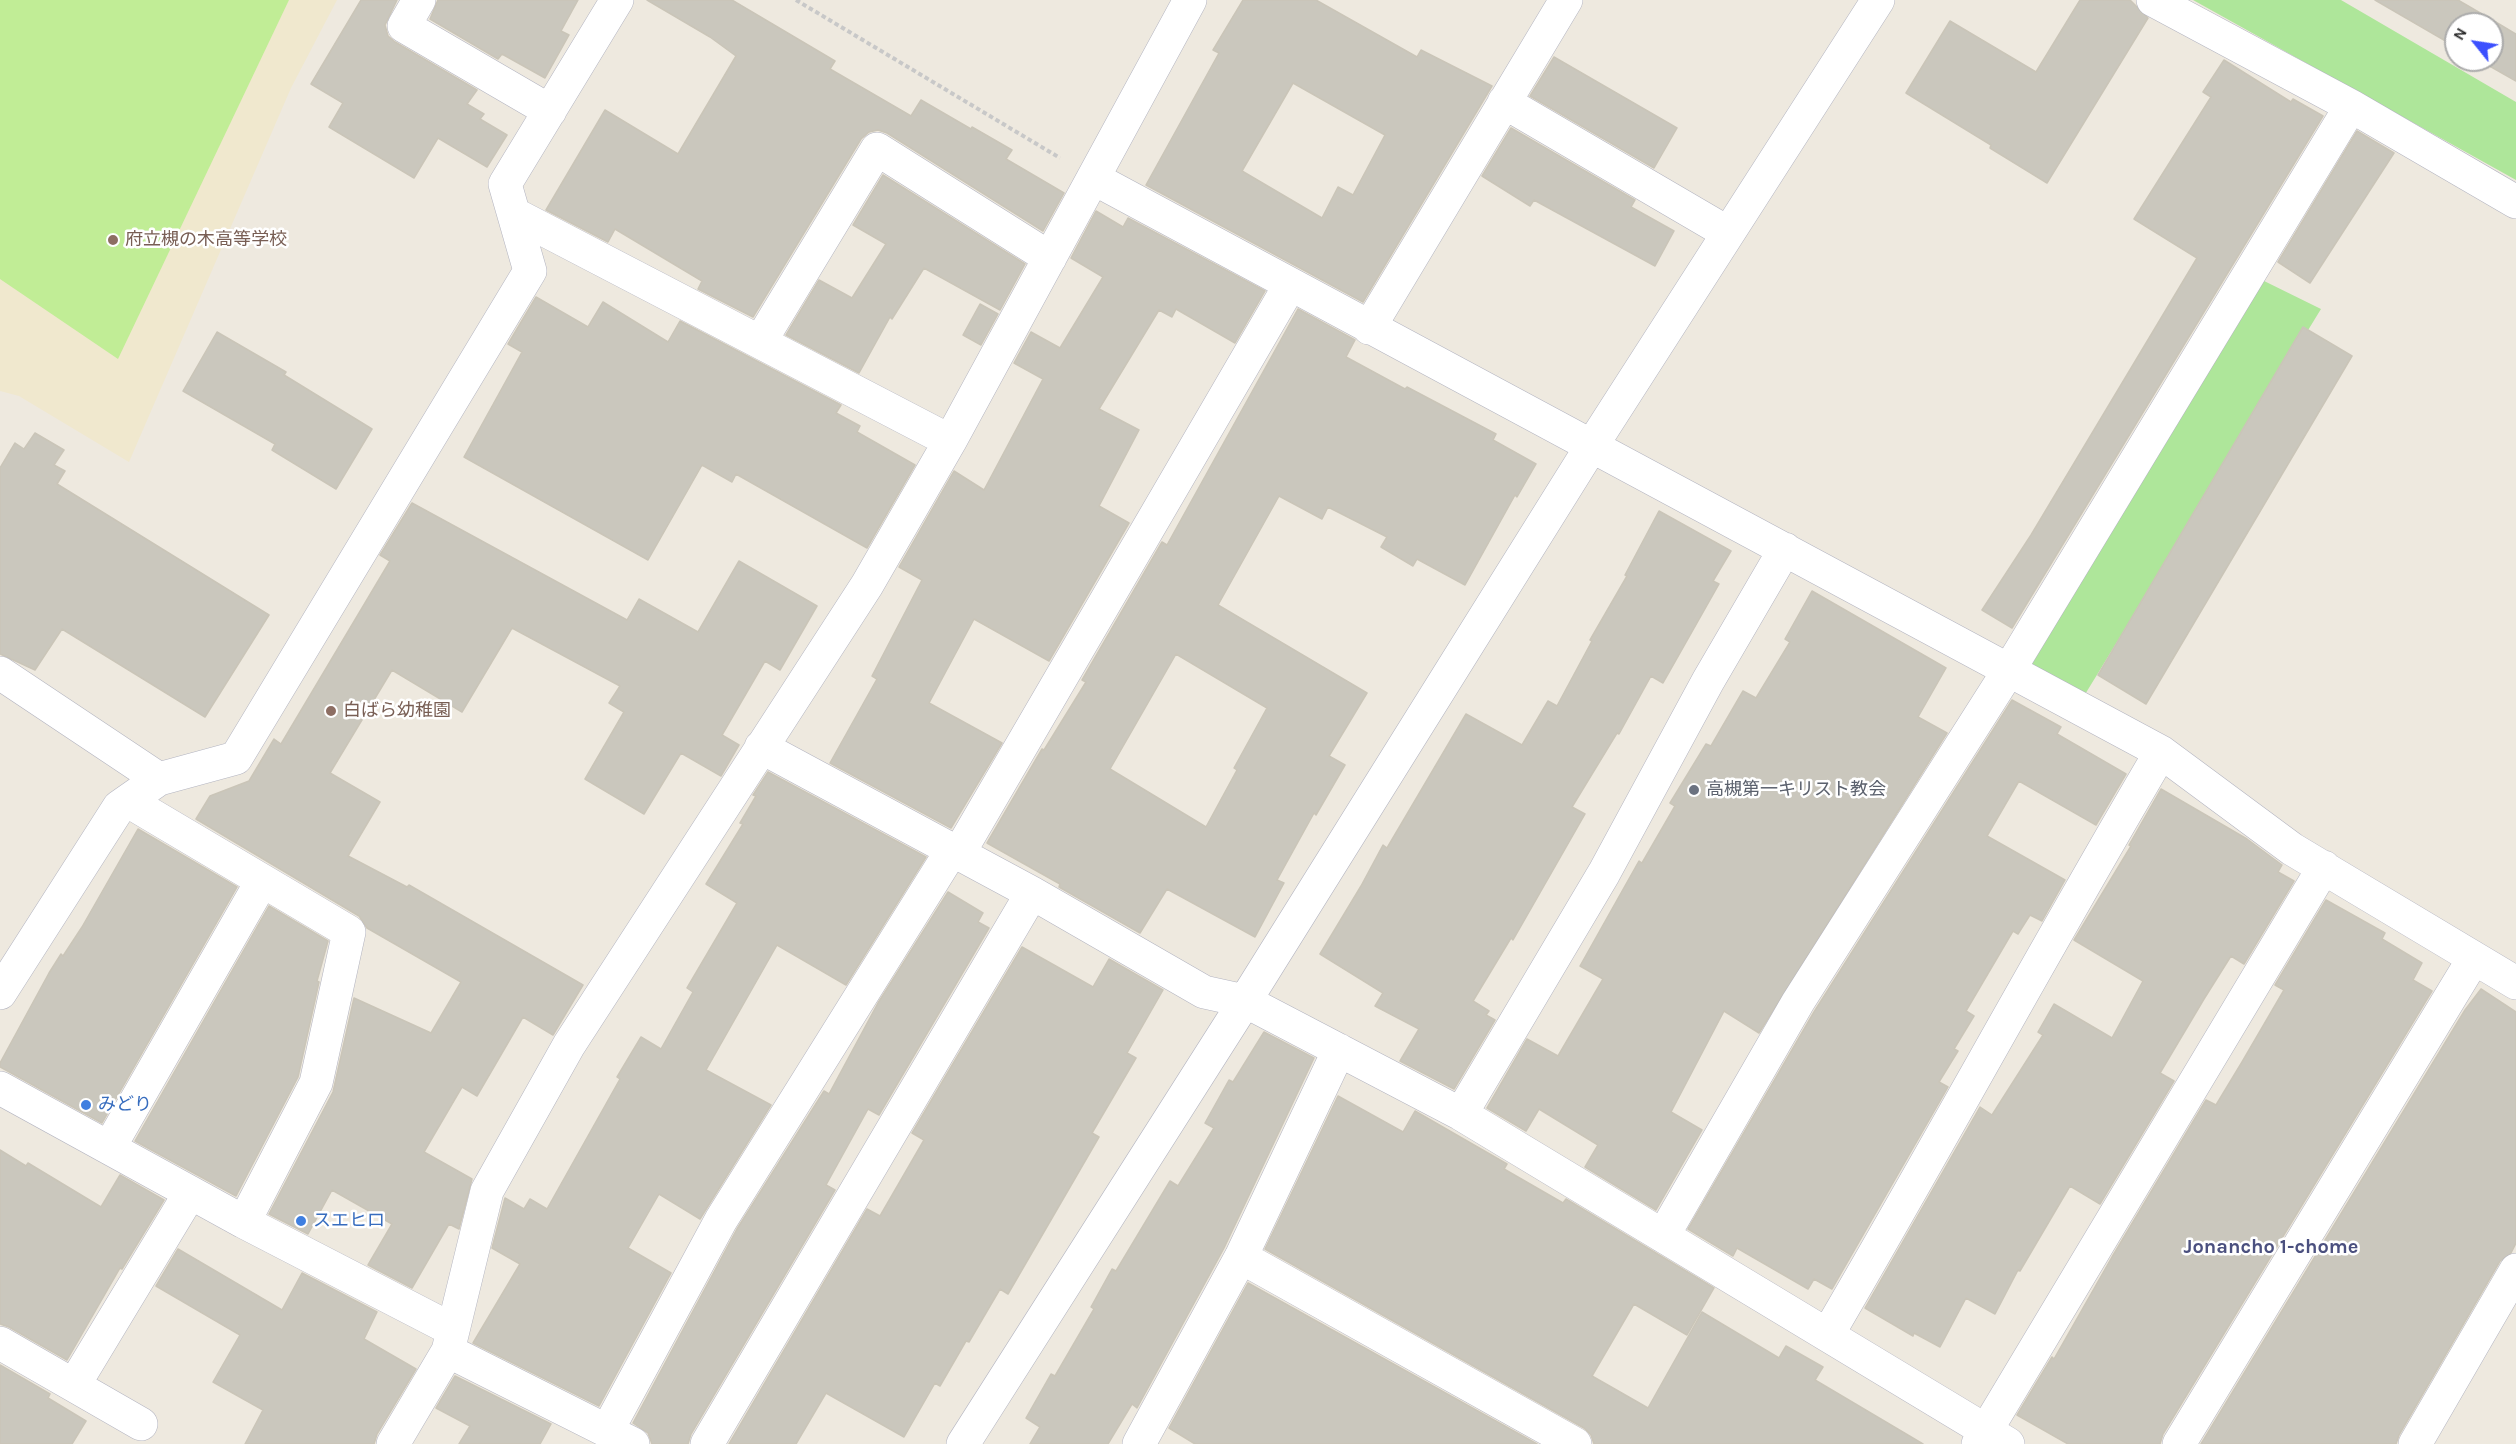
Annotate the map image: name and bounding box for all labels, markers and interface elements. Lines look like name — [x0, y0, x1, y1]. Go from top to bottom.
north arrow — [2444, 12, 2504, 72]
text: N — [2449, 24, 2471, 43]
place label: 府立槻の木高等学校 — [125, 229, 287, 251]
marker: 府立槻の木高等学校 — [106, 233, 120, 247]
place label: 白ばら幼稚園 — [343, 700, 451, 722]
marker: 白ばら幼稚園 — [324, 704, 338, 718]
place label: 高槻第一キリスト教会 — [1706, 779, 1886, 801]
marker: 高槻第一キリスト教会 — [1687, 783, 1701, 797]
place label: みどり — [98, 1094, 152, 1116]
marker: みどり — [79, 1098, 93, 1112]
place label: スエヒロ — [313, 1210, 385, 1232]
marker: スエヒロ — [294, 1214, 308, 1228]
district label: Jonancho 1-chome — [2184, 1235, 2358, 1259]

